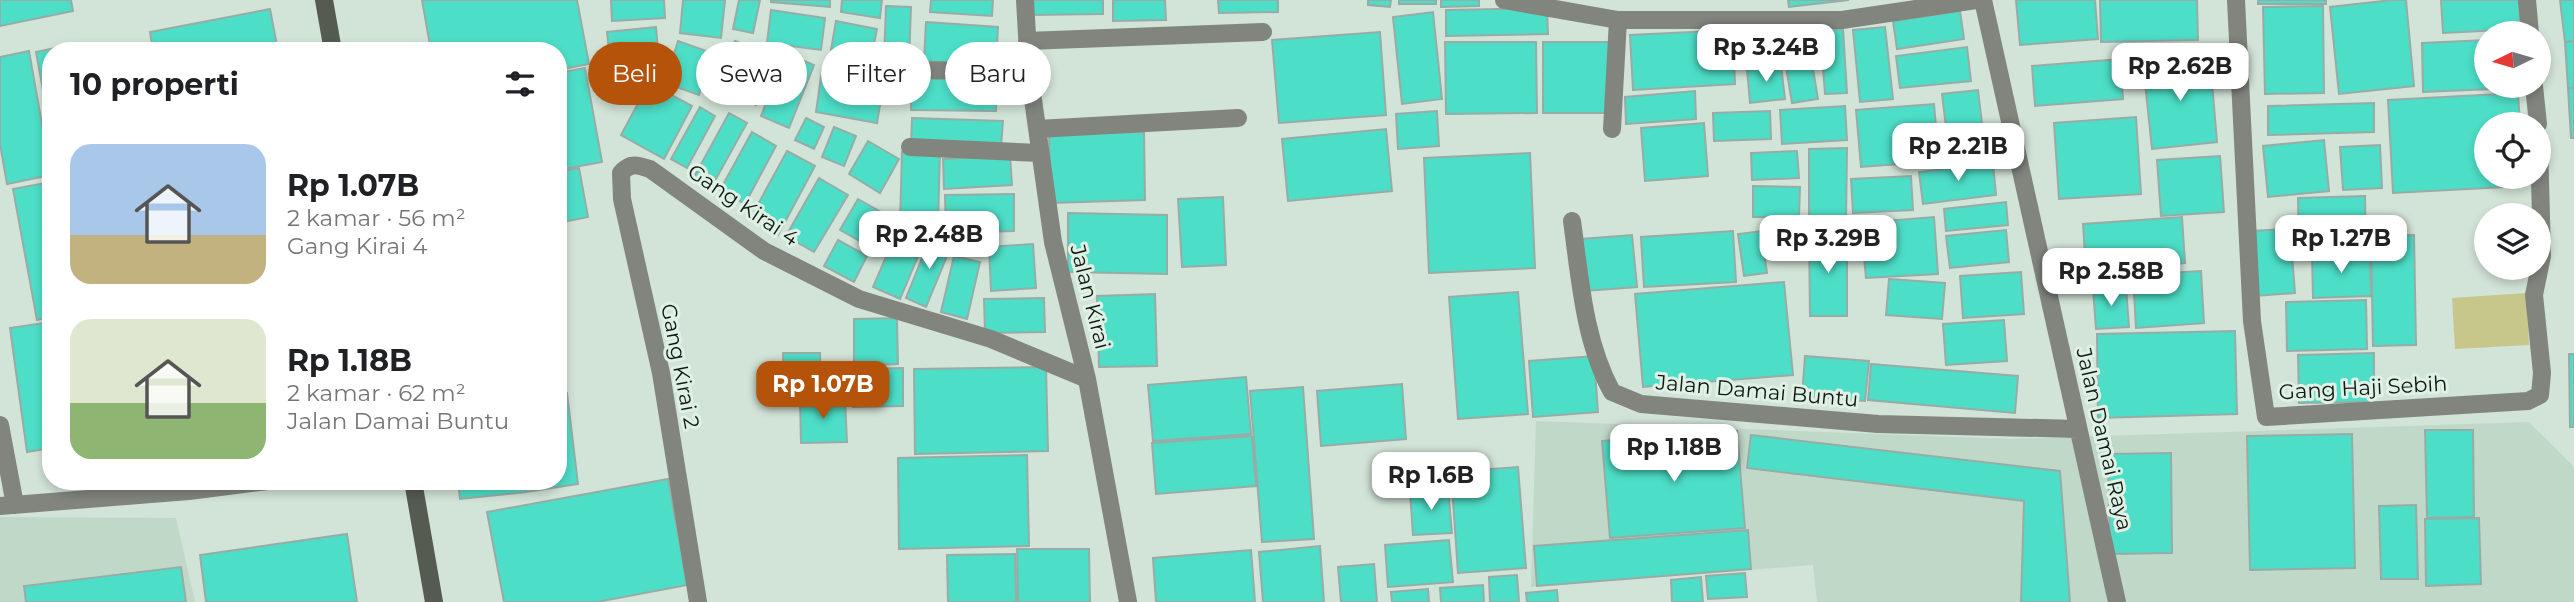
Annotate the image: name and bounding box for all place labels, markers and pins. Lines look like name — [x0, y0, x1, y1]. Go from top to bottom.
pin: Rp 3.24B — [1694, 24, 1838, 84]
pin: Rp 2.62B — [2108, 43, 2252, 103]
pin: Rp 2.21B — [1886, 124, 2030, 183]
pin: Rp 2.48B — [857, 212, 1001, 271]
pin: Rp 3.29B — [1756, 216, 1900, 275]
pin: Rp 1.27B — [2269, 216, 2413, 275]
pin: Rp 2.58B — [2039, 248, 2183, 308]
pin: Rp 1.07B — [751, 362, 895, 421]
pin: Rp 1.18B — [1602, 424, 1746, 484]
pin: Rp 1.6B — [1366, 452, 1496, 512]

